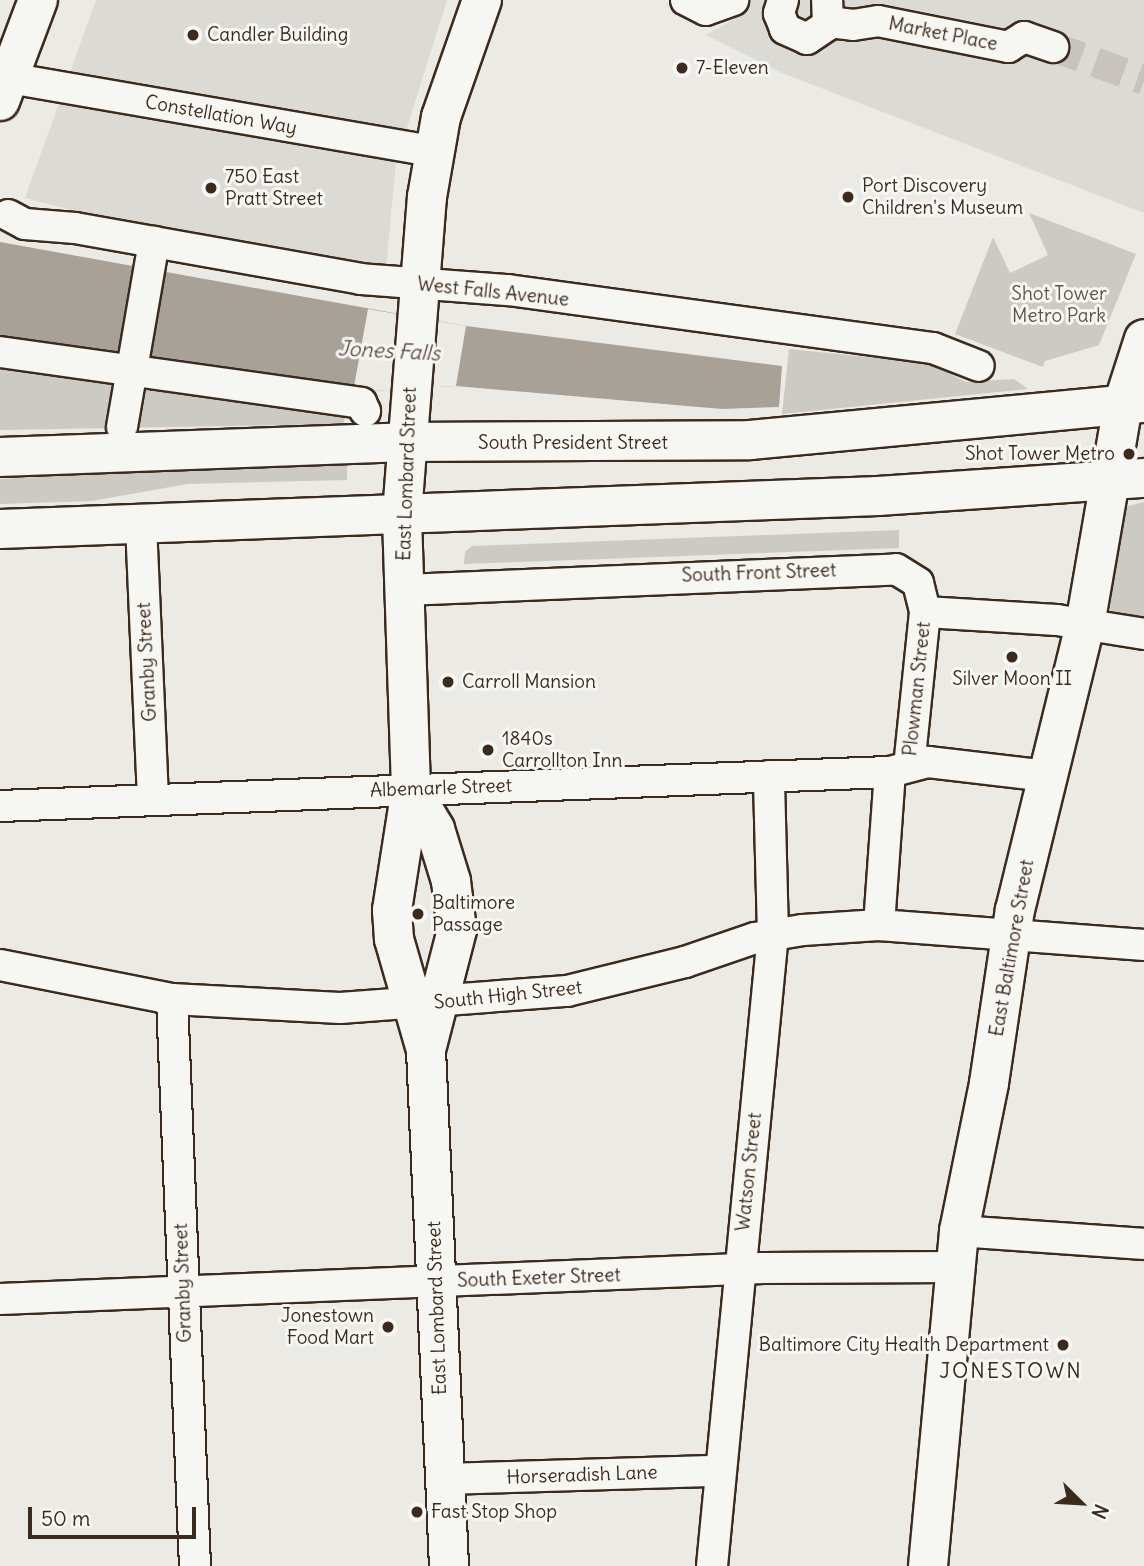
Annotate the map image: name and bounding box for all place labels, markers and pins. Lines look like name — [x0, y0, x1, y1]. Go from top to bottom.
place label: Candler Building — [207, 24, 348, 46]
marker: Candler Building — [185, 27, 201, 43]
place label: 7-Eleven — [696, 57, 769, 79]
marker: 7-Eleven — [674, 60, 690, 76]
place label: 750 East Pratt Street — [225, 166, 323, 210]
place label: Port Discovery Children's Museum — [862, 175, 1023, 219]
marker: 750 East Pratt Street — [203, 180, 219, 196]
marker: Port Discovery Children's Museum — [840, 189, 856, 205]
place label: Shot Tower Metro — [965, 443, 1115, 465]
marker: Shot Tower Metro — [1121, 446, 1137, 462]
marker: Silver Moon II — [1004, 649, 1020, 665]
place label: Silver Moon II — [952, 668, 1072, 690]
place label: Carroll Mansion — [462, 671, 596, 693]
marker: Carroll Mansion — [440, 674, 456, 690]
place label: 1840s Carrollton Inn — [502, 728, 622, 772]
marker: 1840s Carrollton Inn — [480, 742, 496, 758]
place label: Baltimore Passage — [432, 892, 515, 936]
marker: Baltimore Passage — [410, 906, 426, 922]
place label: Jonestown Food Mart — [281, 1305, 374, 1349]
marker: Jonestown Food Mart — [380, 1319, 396, 1335]
place label: Baltimore City Health Department — [759, 1334, 1049, 1356]
marker: Baltimore City Health Department — [1055, 1337, 1071, 1353]
place label: Fast Stop Shop — [431, 1501, 557, 1523]
marker: Fast Stop Shop — [409, 1504, 425, 1520]

